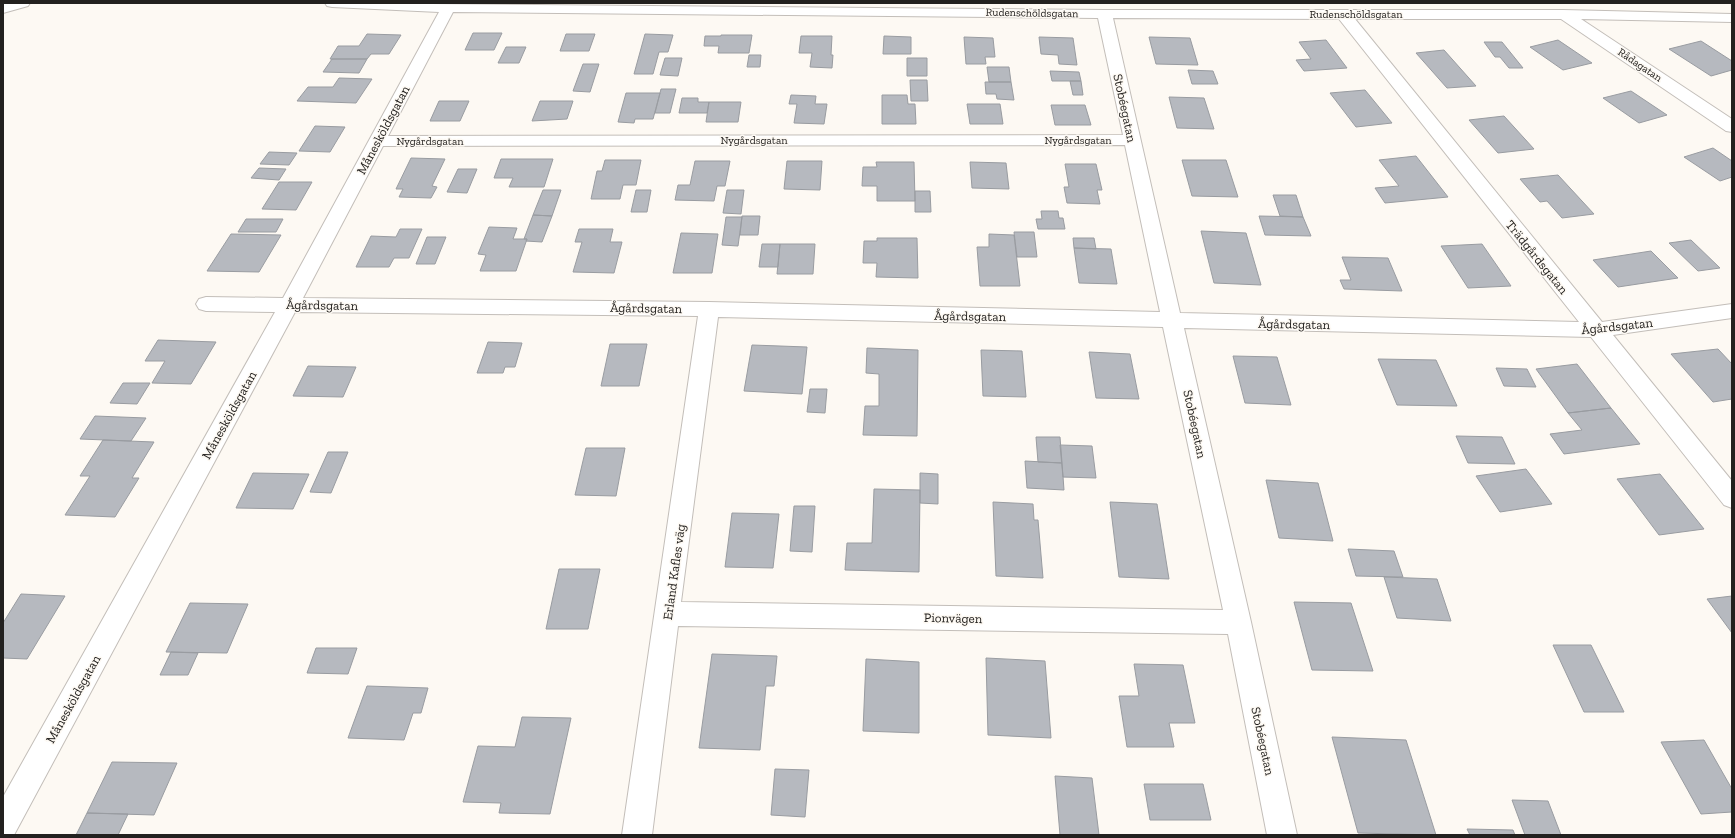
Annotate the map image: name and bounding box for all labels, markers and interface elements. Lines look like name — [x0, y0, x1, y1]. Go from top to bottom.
street label: Rudenschöldsgatan — [985, 6, 1079, 20]
street label: Rudenschöldsgatan — [1310, 8, 1403, 21]
street label: Rådagatan — [1615, 45, 1665, 85]
street label: Stobéegatan — [1110, 72, 1140, 144]
street label: Månesköldsgatan — [353, 83, 413, 177]
street label: Nygårdsgatan — [720, 134, 788, 147]
street label: Nygårdsgatan — [1044, 134, 1112, 147]
street label: Nygårdsgatan — [396, 135, 464, 148]
street label: Trädgårdsgatan — [1503, 217, 1572, 297]
street label: Ågårdsgatan — [286, 297, 359, 313]
street label: Ågårdsgatan — [610, 300, 683, 316]
street label: Ågårdsgatan — [934, 308, 1007, 324]
street label: Ågårdsgatan — [1580, 315, 1654, 337]
street label: Ågårdsgatan — [1258, 316, 1331, 332]
street label: Månesköldsgatan — [199, 368, 260, 462]
street label: Stobéegatan — [1180, 388, 1210, 460]
street label: Erland Kafles väg — [660, 523, 688, 621]
street label: Pionvägen — [924, 610, 983, 626]
street label: Månesköldsgatan — [43, 652, 104, 746]
street label: Stobéegatan — [1248, 705, 1278, 777]

